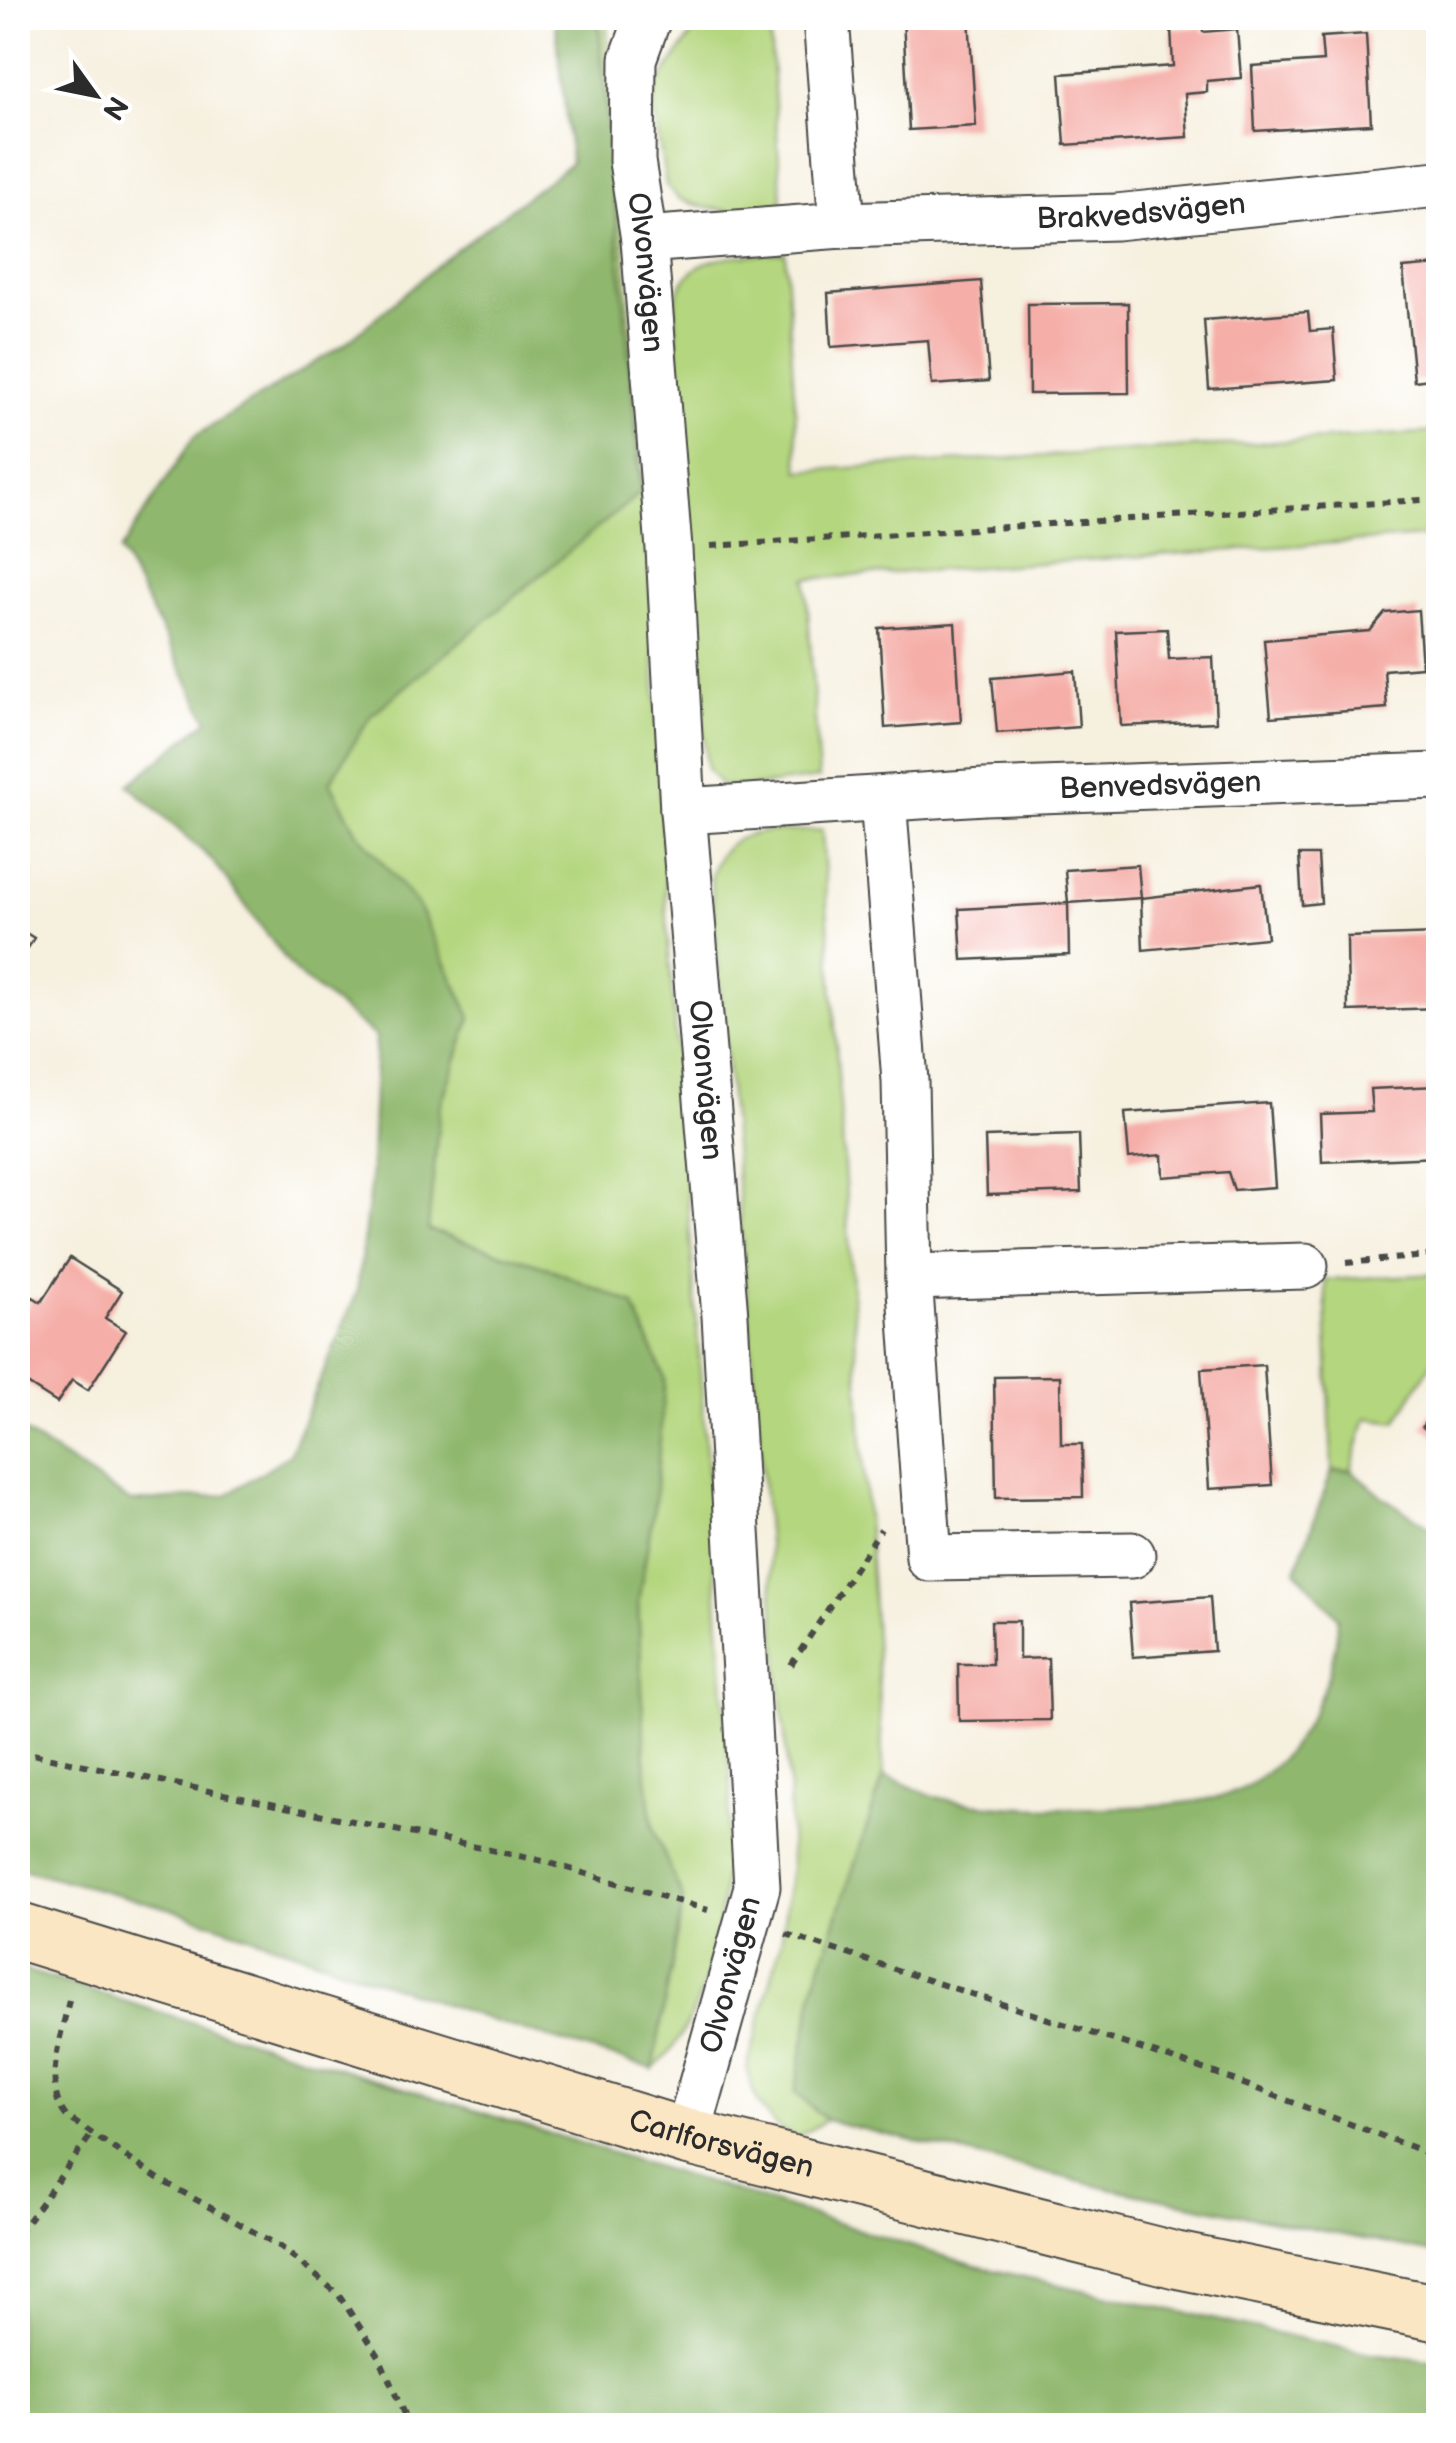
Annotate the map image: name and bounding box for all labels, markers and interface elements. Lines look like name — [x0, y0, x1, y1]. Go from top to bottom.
north arrow — [45, 45, 145, 145]
text: N — [95, 90, 134, 126]
street label: Brakvedsvägen — [1036, 186, 1247, 237]
street label: Olvonvägen — [619, 190, 671, 354]
street label: Benvedsvägen — [1059, 764, 1262, 807]
street label: Olvonvägen — [681, 999, 730, 1162]
street label: Olvonvägen — [693, 1893, 769, 2057]
street label: Carlforsvägen — [624, 2102, 817, 2186]

